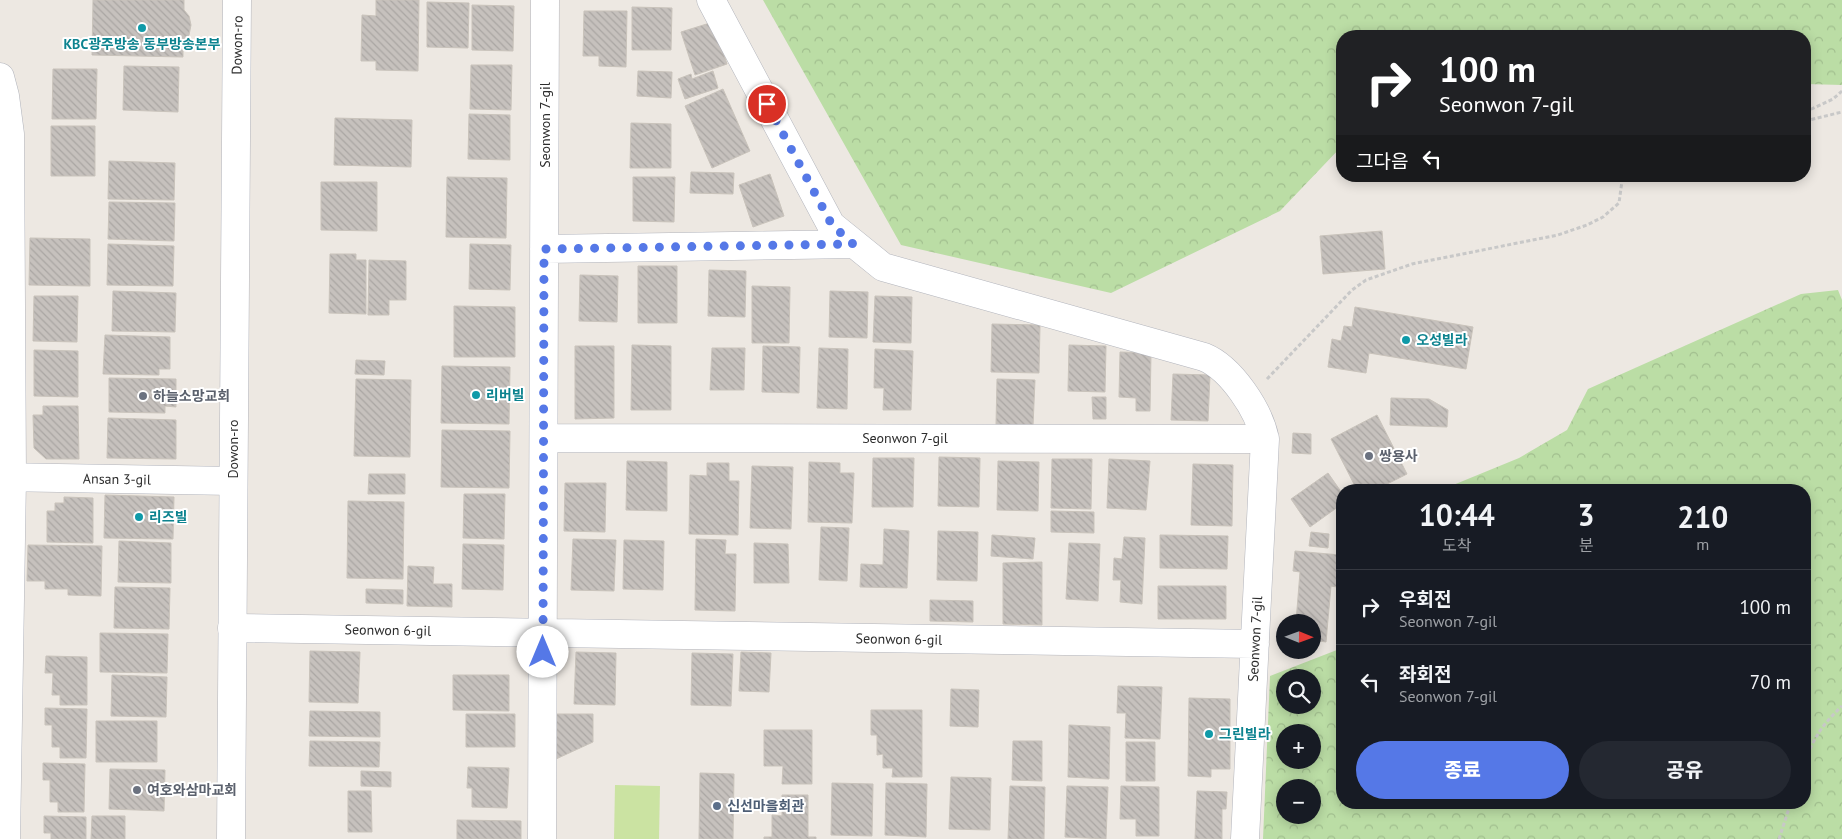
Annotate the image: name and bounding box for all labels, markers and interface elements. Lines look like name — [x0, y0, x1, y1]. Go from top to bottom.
street label: Dowon-ro — [227, 15, 247, 75]
marker: KBC광주방송 동부방송본부 — [136, 22, 148, 34]
place label: KBC광주방송 동부방송본부 — [63, 35, 221, 53]
text: 100 m — [1439, 46, 1536, 92]
icon: right — [1356, 50, 1421, 115]
street label: Seonwon 7-gil — [536, 82, 554, 168]
pin — [746, 83, 788, 125]
icon: arrive — [753, 90, 781, 118]
text: Seonwon 7-gil — [1439, 90, 1574, 118]
icon: left — [1418, 145, 1446, 173]
text: 그다음 — [1356, 149, 1408, 173]
place label: 오성빌라 — [1416, 331, 1468, 349]
marker: 오성빌라 — [1400, 334, 1412, 346]
place label: 리버빌 — [486, 386, 525, 404]
place label: 하늘소망교회 — [153, 387, 230, 405]
marker: 리버빌 — [470, 389, 482, 401]
marker: 하늘소망교회 — [137, 390, 149, 402]
street label: Dowon-ro — [224, 419, 242, 479]
street label: Seonwon 7-gil — [862, 429, 948, 447]
place label: 쌍용사 — [1379, 447, 1418, 465]
marker: 쌍용사 — [1363, 450, 1375, 462]
street label: Ansan 3-gil — [83, 469, 151, 489]
text: 10:44 — [1419, 495, 1495, 534]
text: 3 — [1578, 495, 1595, 534]
text: 210 — [1677, 497, 1728, 536]
place label: 리즈빌 — [149, 508, 188, 526]
marker: 리즈빌 — [133, 511, 145, 523]
text: m — [1696, 534, 1709, 554]
text: 도착 — [1442, 535, 1471, 555]
text: 분 — [1579, 535, 1593, 555]
text: 우회전 — [1399, 587, 1451, 611]
icon: right — [1356, 593, 1384, 621]
text: 100 m — [1739, 595, 1791, 619]
street label: Seonwon 7-gil — [1244, 596, 1266, 682]
text: Seonwon 7-gil — [1399, 611, 1497, 631]
north arrow — [1276, 614, 1321, 659]
map controls — [1276, 614, 1321, 824]
street label: Seonwon 6-gil — [345, 620, 431, 640]
position arrow — [516, 625, 568, 677]
street label: Seonwon 6-gil — [856, 629, 942, 649]
text: 좌회전 — [1399, 662, 1451, 686]
icon: left — [1356, 668, 1384, 696]
button: search — [1276, 669, 1321, 714]
text: 70 m — [1750, 670, 1791, 694]
text: Seonwon 7-gil — [1399, 686, 1497, 706]
button: + — [1276, 724, 1321, 769]
place label: 그린빌라 — [1219, 725, 1271, 743]
marker: 그린빌라 — [1203, 728, 1215, 740]
button: 종료 — [1356, 741, 1569, 799]
button: 공유 — [1579, 741, 1791, 799]
button: − — [1276, 779, 1321, 824]
place label: 여호와삼마교회 — [147, 781, 237, 799]
marker: 여호와삼마교회 — [131, 784, 143, 796]
place label: 신선마을회관 — [727, 797, 804, 815]
marker: 신선마을회관 — [711, 800, 723, 812]

